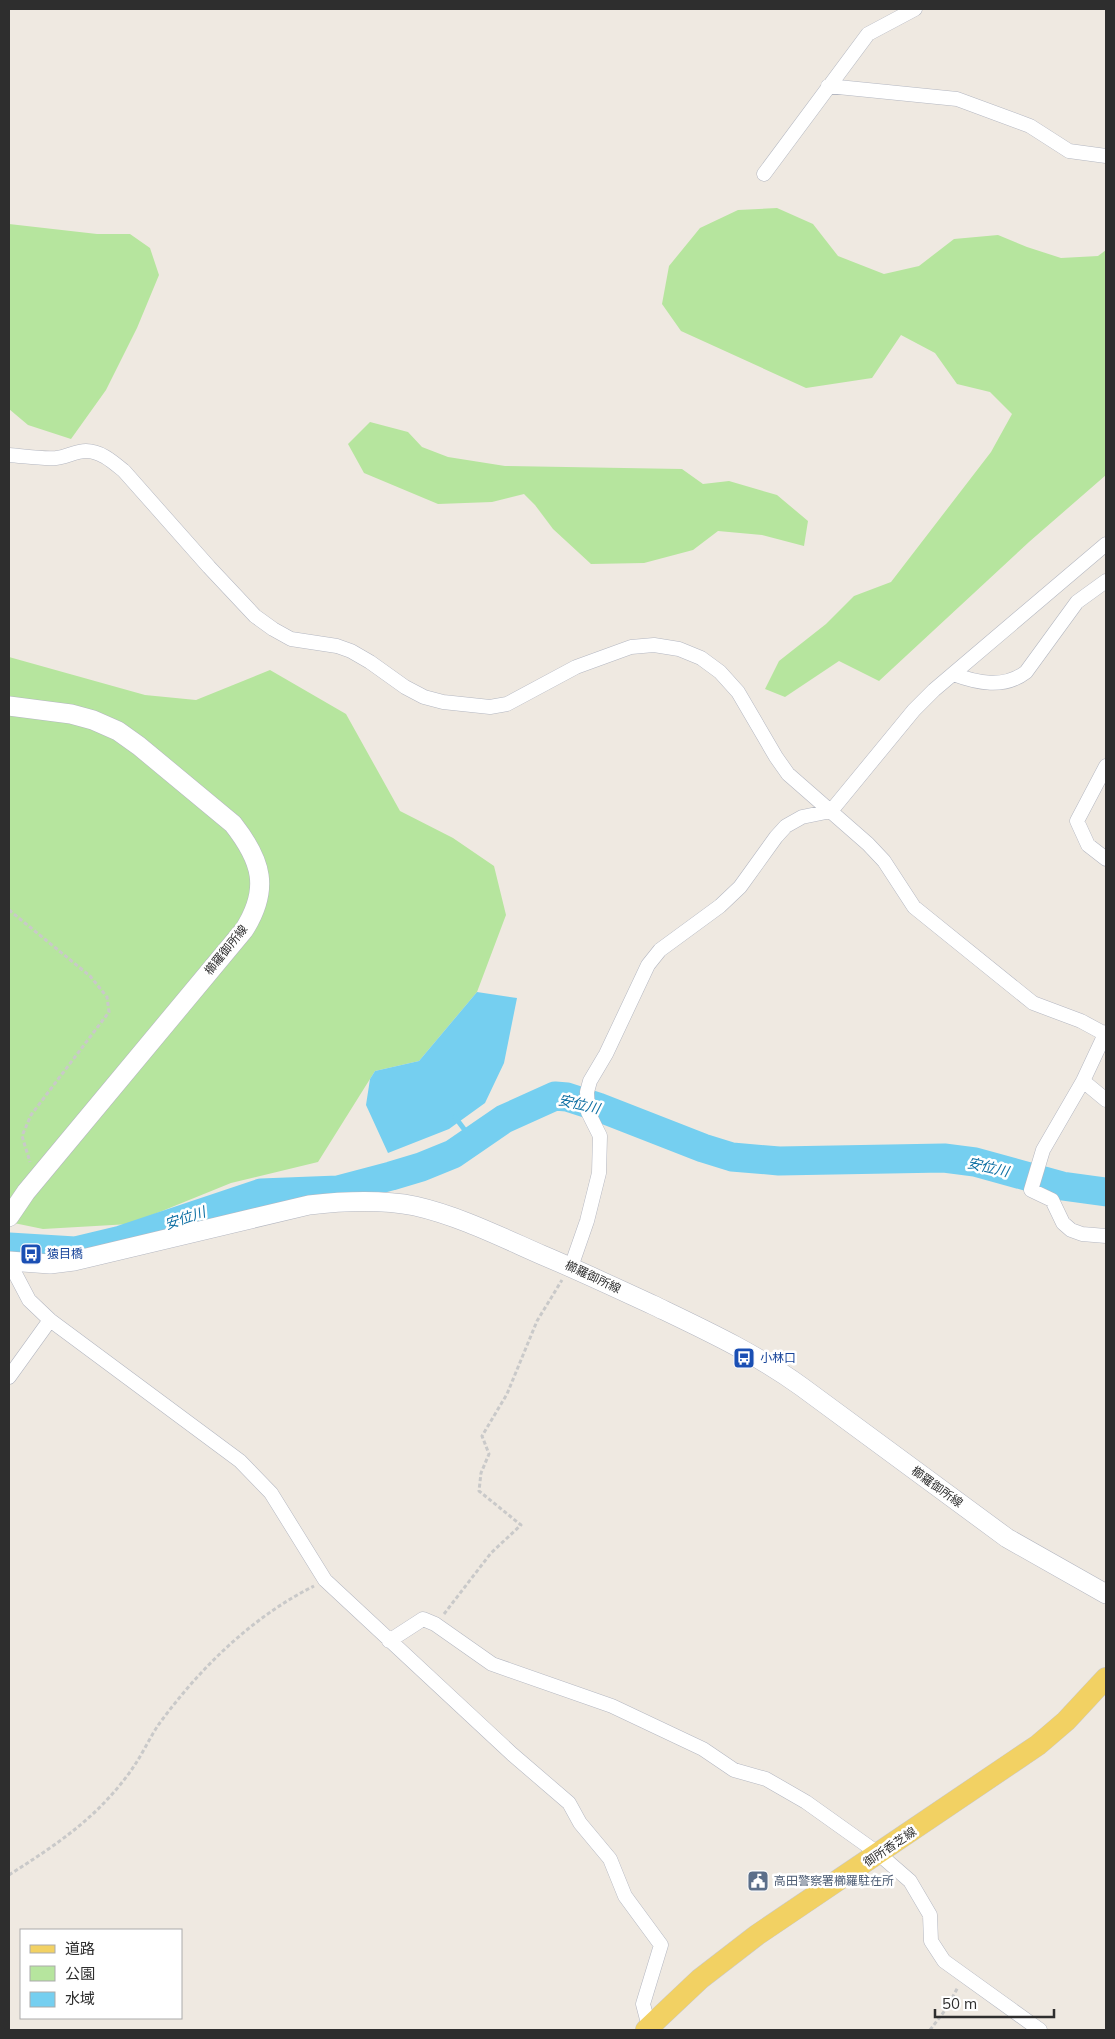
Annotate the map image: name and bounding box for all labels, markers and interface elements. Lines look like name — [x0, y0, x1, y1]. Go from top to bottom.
street label: 櫛羅御所線 — [201, 922, 250, 978]
water label: 安位川 — [557, 1091, 603, 1118]
water label: 安位川 — [966, 1154, 1012, 1181]
water label: 安位川 — [162, 1202, 210, 1233]
bus stop icon: 猿目橋 — [19, 1242, 43, 1266]
place label: 猿目橋 — [47, 1246, 83, 1261]
street label: 櫛羅御所線 — [563, 1257, 624, 1296]
bus stop icon: 小林口 — [732, 1346, 756, 1370]
place label: 小林口 — [760, 1350, 796, 1365]
street label: 櫛羅御所線 — [909, 1463, 966, 1510]
street label: 御所香芝線 — [861, 1824, 919, 1870]
public building icon: 高田警察署櫛羅駐在所 — [746, 1869, 770, 1893]
place label: 高田警察署櫛羅駐在所 — [774, 1873, 894, 1888]
legend — [20, 1929, 182, 2019]
text: 道路 — [65, 1939, 95, 1958]
text: 公園 — [65, 1964, 95, 1983]
scale bar — [935, 1986, 1054, 2018]
text: 水域 — [65, 1989, 95, 2008]
text: 50 m — [942, 1994, 977, 2013]

